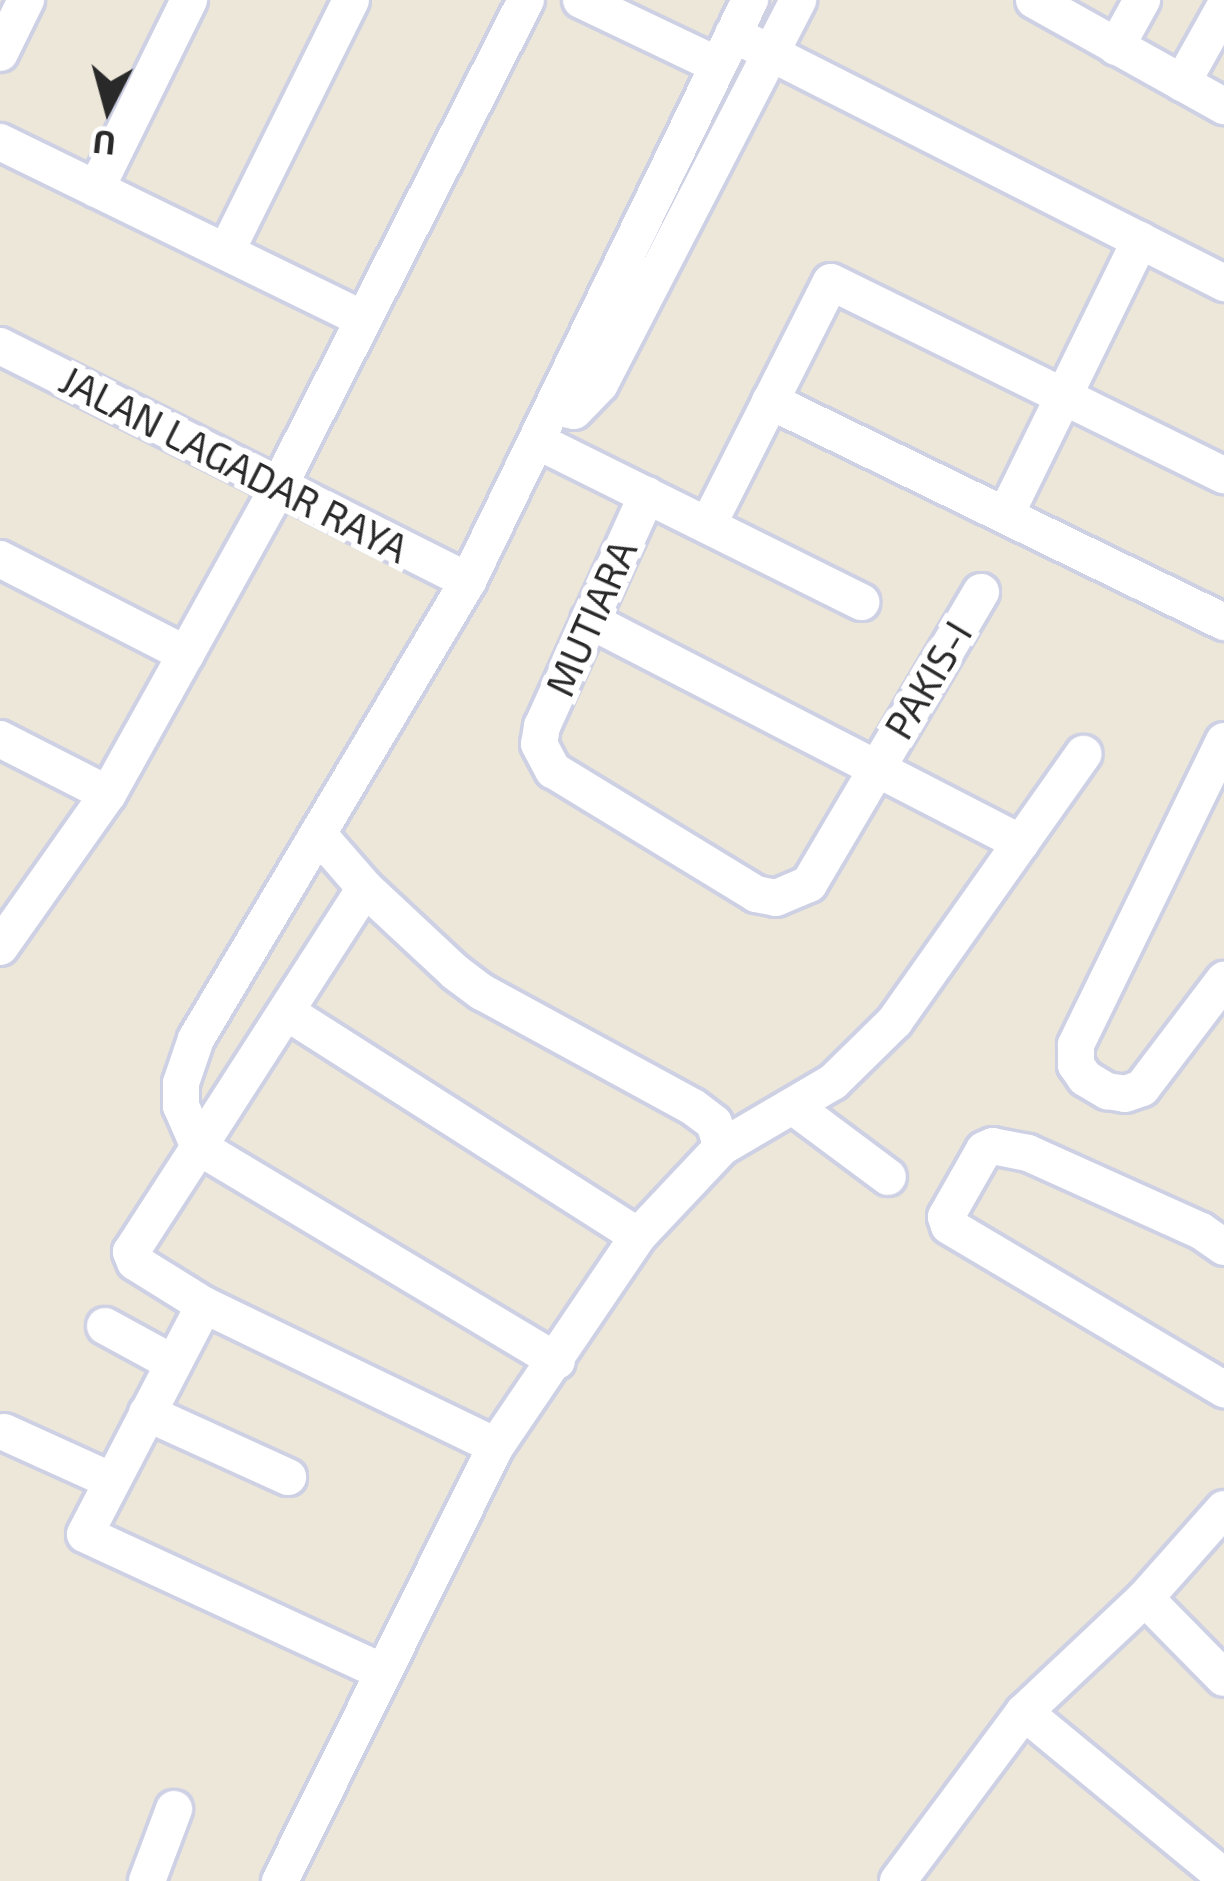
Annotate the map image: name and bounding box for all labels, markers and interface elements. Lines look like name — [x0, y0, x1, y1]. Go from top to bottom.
north arrow — [48, 48, 168, 168]
text: U — [91, 123, 118, 165]
street label: JALAN LAGADAR RAYA — [52, 356, 416, 572]
street label: MUTIARA — [536, 533, 646, 703]
street label: PAKIS-I — [875, 613, 981, 747]

